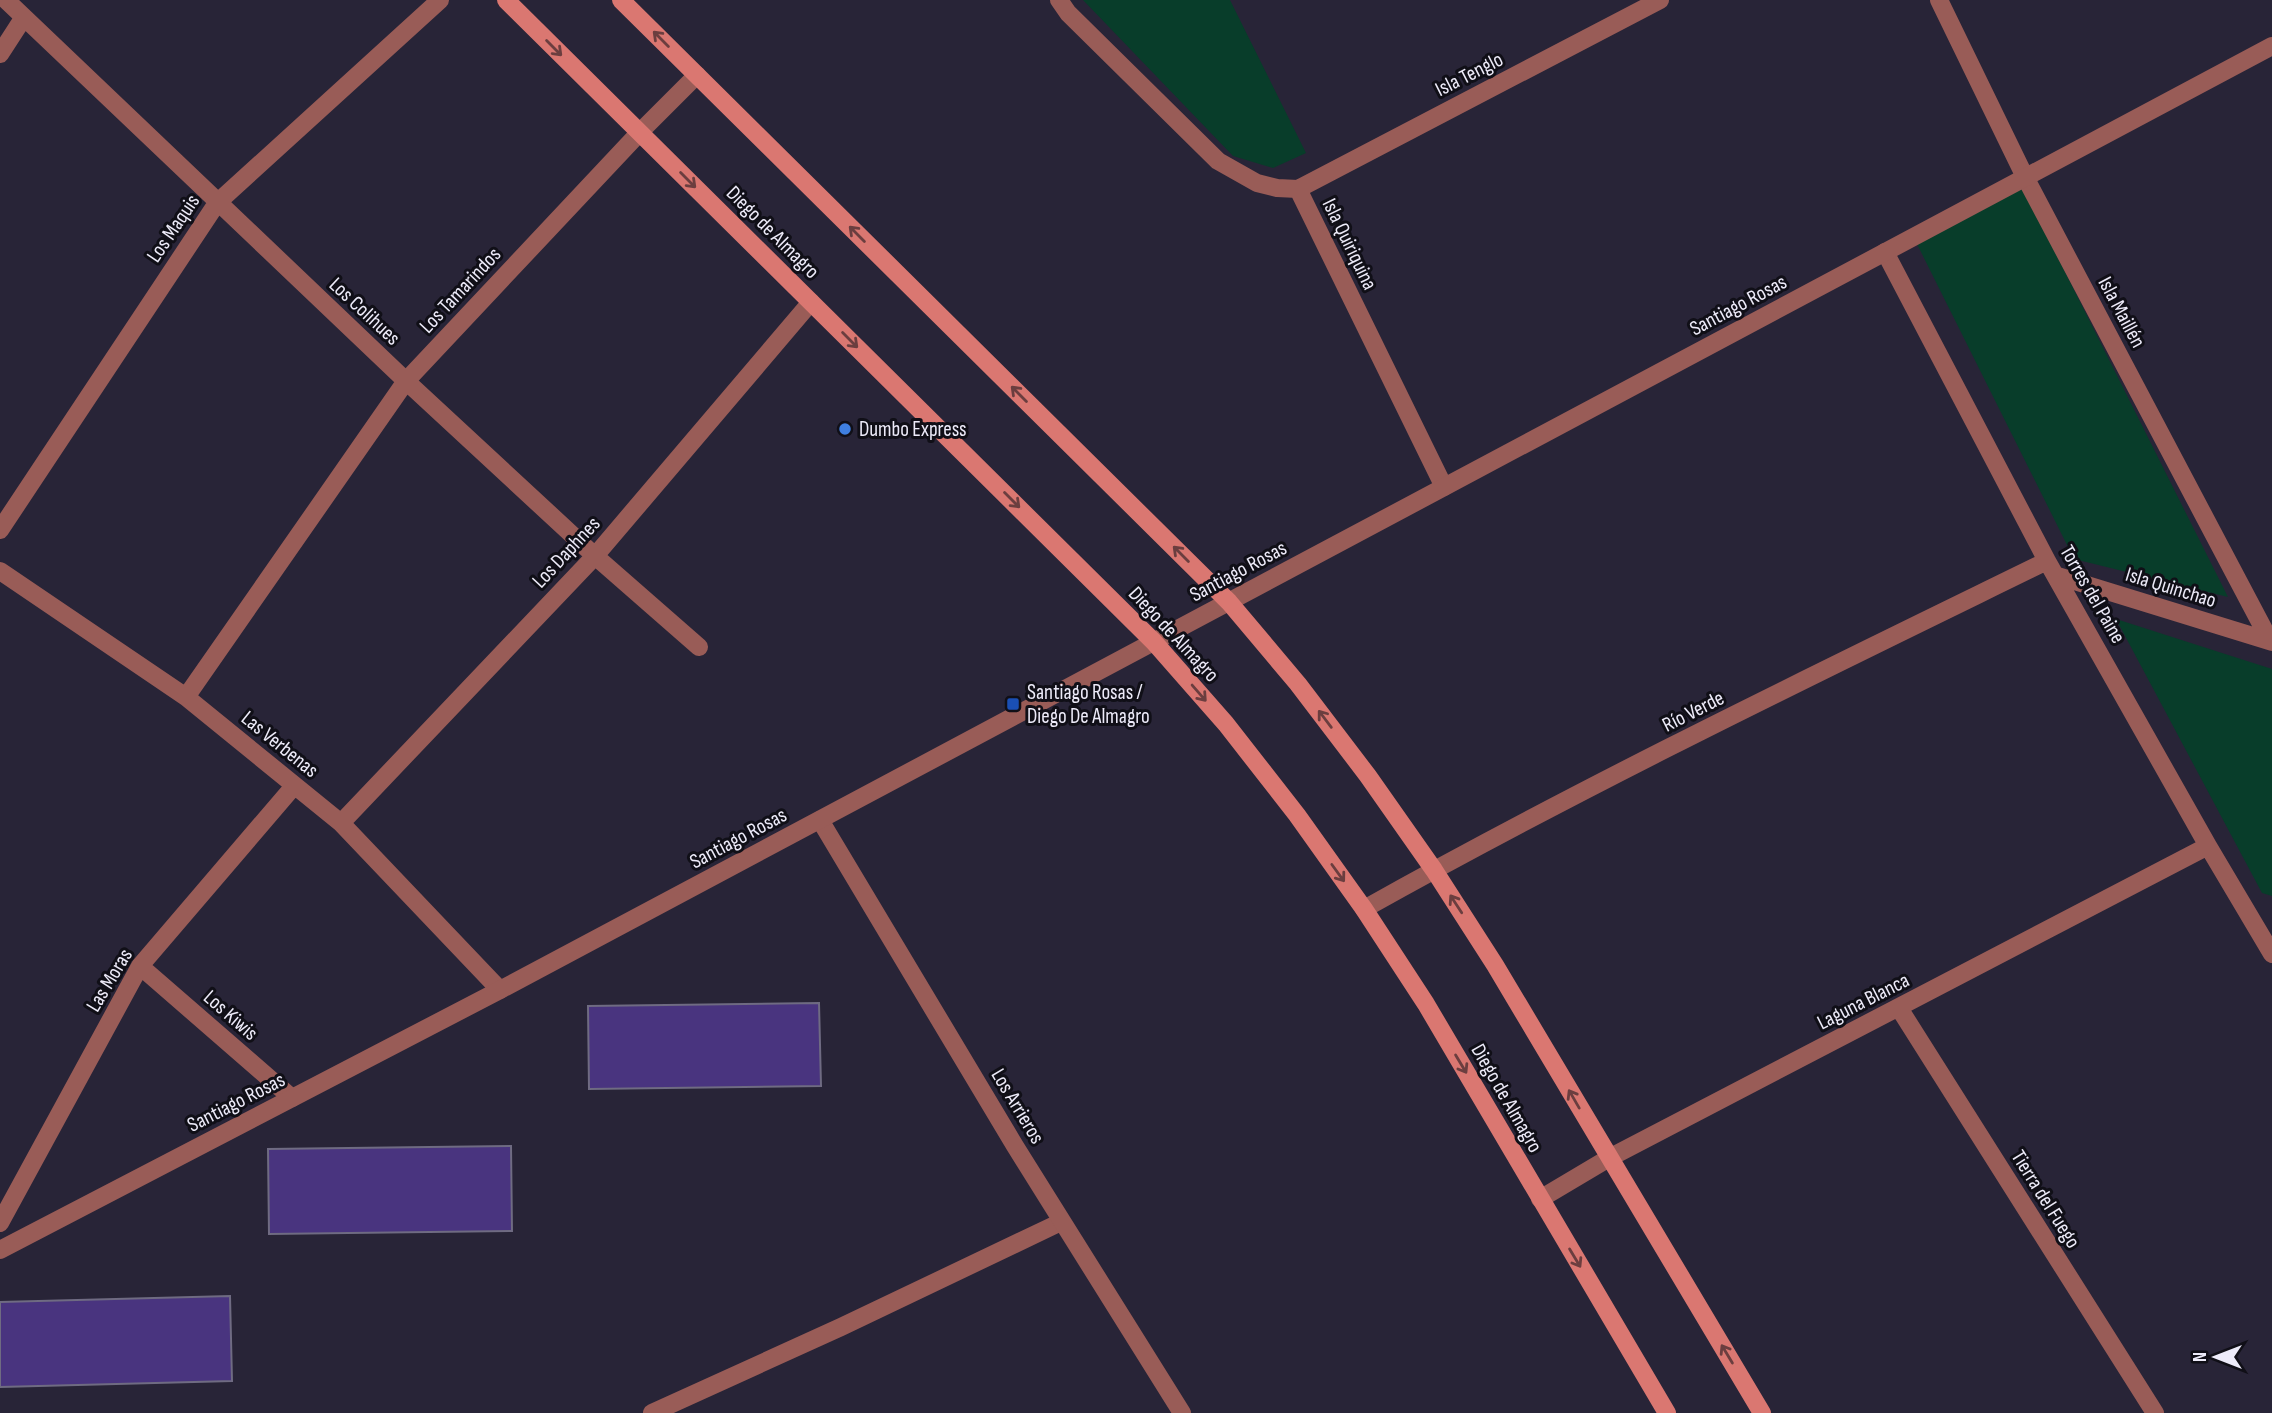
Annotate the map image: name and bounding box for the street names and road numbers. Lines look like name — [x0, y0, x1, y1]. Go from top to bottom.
street label: Isla Tenglo — [1431, 47, 1507, 102]
street label: Diego de Almagro — [721, 181, 824, 284]
street label: Los Maquis — [142, 190, 205, 267]
street label: Isla Quiriquina — [1317, 194, 1382, 294]
street label: Los Tamarindos — [414, 242, 506, 338]
street label: Santiago Rosas — [1685, 269, 1791, 341]
street label: Los Colihues — [324, 272, 405, 350]
street label: Isla Maillén — [2092, 272, 2151, 352]
street label: Los Daphnes — [527, 512, 606, 593]
street label: Santiago Rosas — [1185, 535, 1291, 607]
street label: Torres del Paine — [2054, 541, 2131, 648]
street label: Isla Quinchao — [2123, 562, 2219, 613]
street label: Diego de Almagro — [1123, 582, 1224, 687]
street label: Río Verde — [1658, 685, 1728, 738]
street label: Las Verbenas — [236, 706, 323, 783]
street label: Santiago Rosas — [685, 802, 791, 874]
street label: Las Moras — [81, 944, 138, 1016]
street label: Laguna Blanca — [1813, 968, 1913, 1035]
street label: Los Kiwis — [198, 985, 263, 1046]
street label: Diego de Almagro — [1465, 1040, 1548, 1157]
street label: Los Arrieros — [986, 1064, 1050, 1148]
street label: Santiago Rosas — [183, 1067, 289, 1138]
street label: Tierra del Fuego — [2006, 1146, 2085, 1253]

